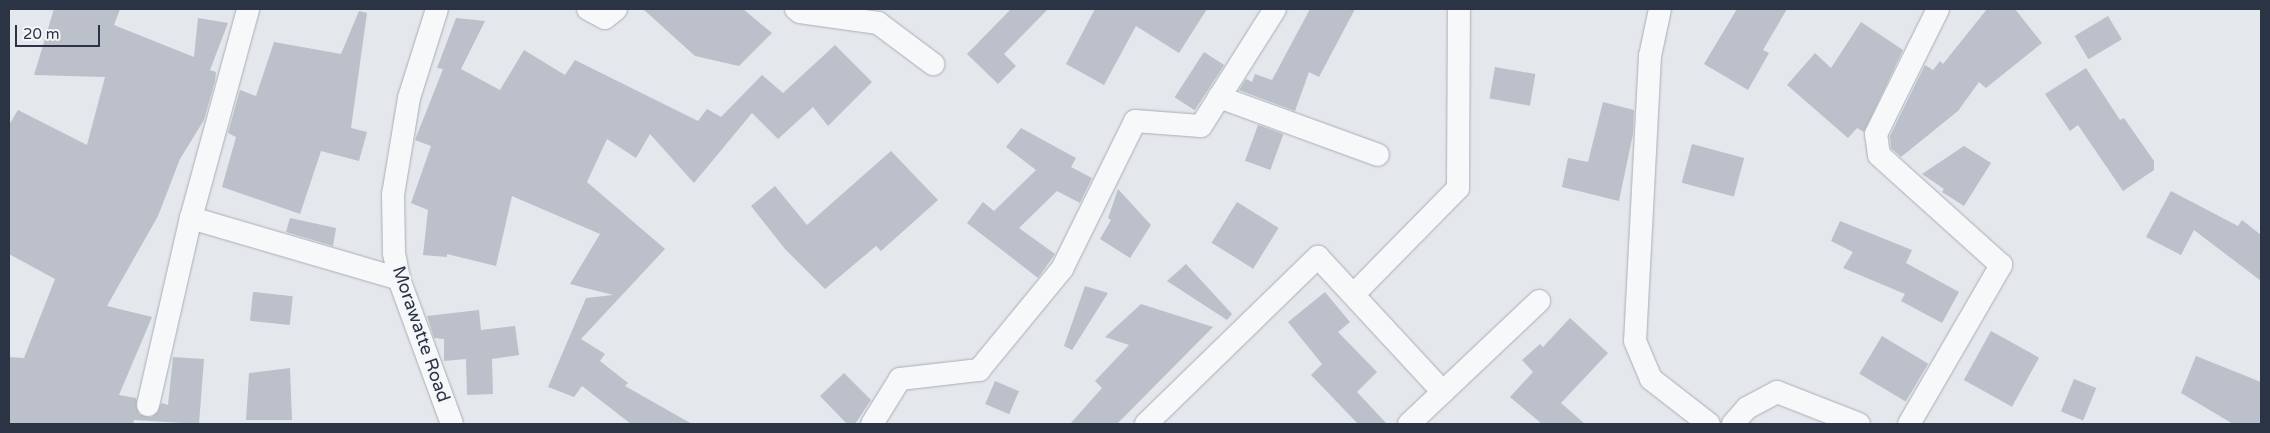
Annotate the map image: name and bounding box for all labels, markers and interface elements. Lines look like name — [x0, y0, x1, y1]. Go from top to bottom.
scale bar — [18, 15, 102, 47]
text: 20 m — [23, 25, 60, 43]
street label: Morawatte Road — [388, 263, 454, 405]

